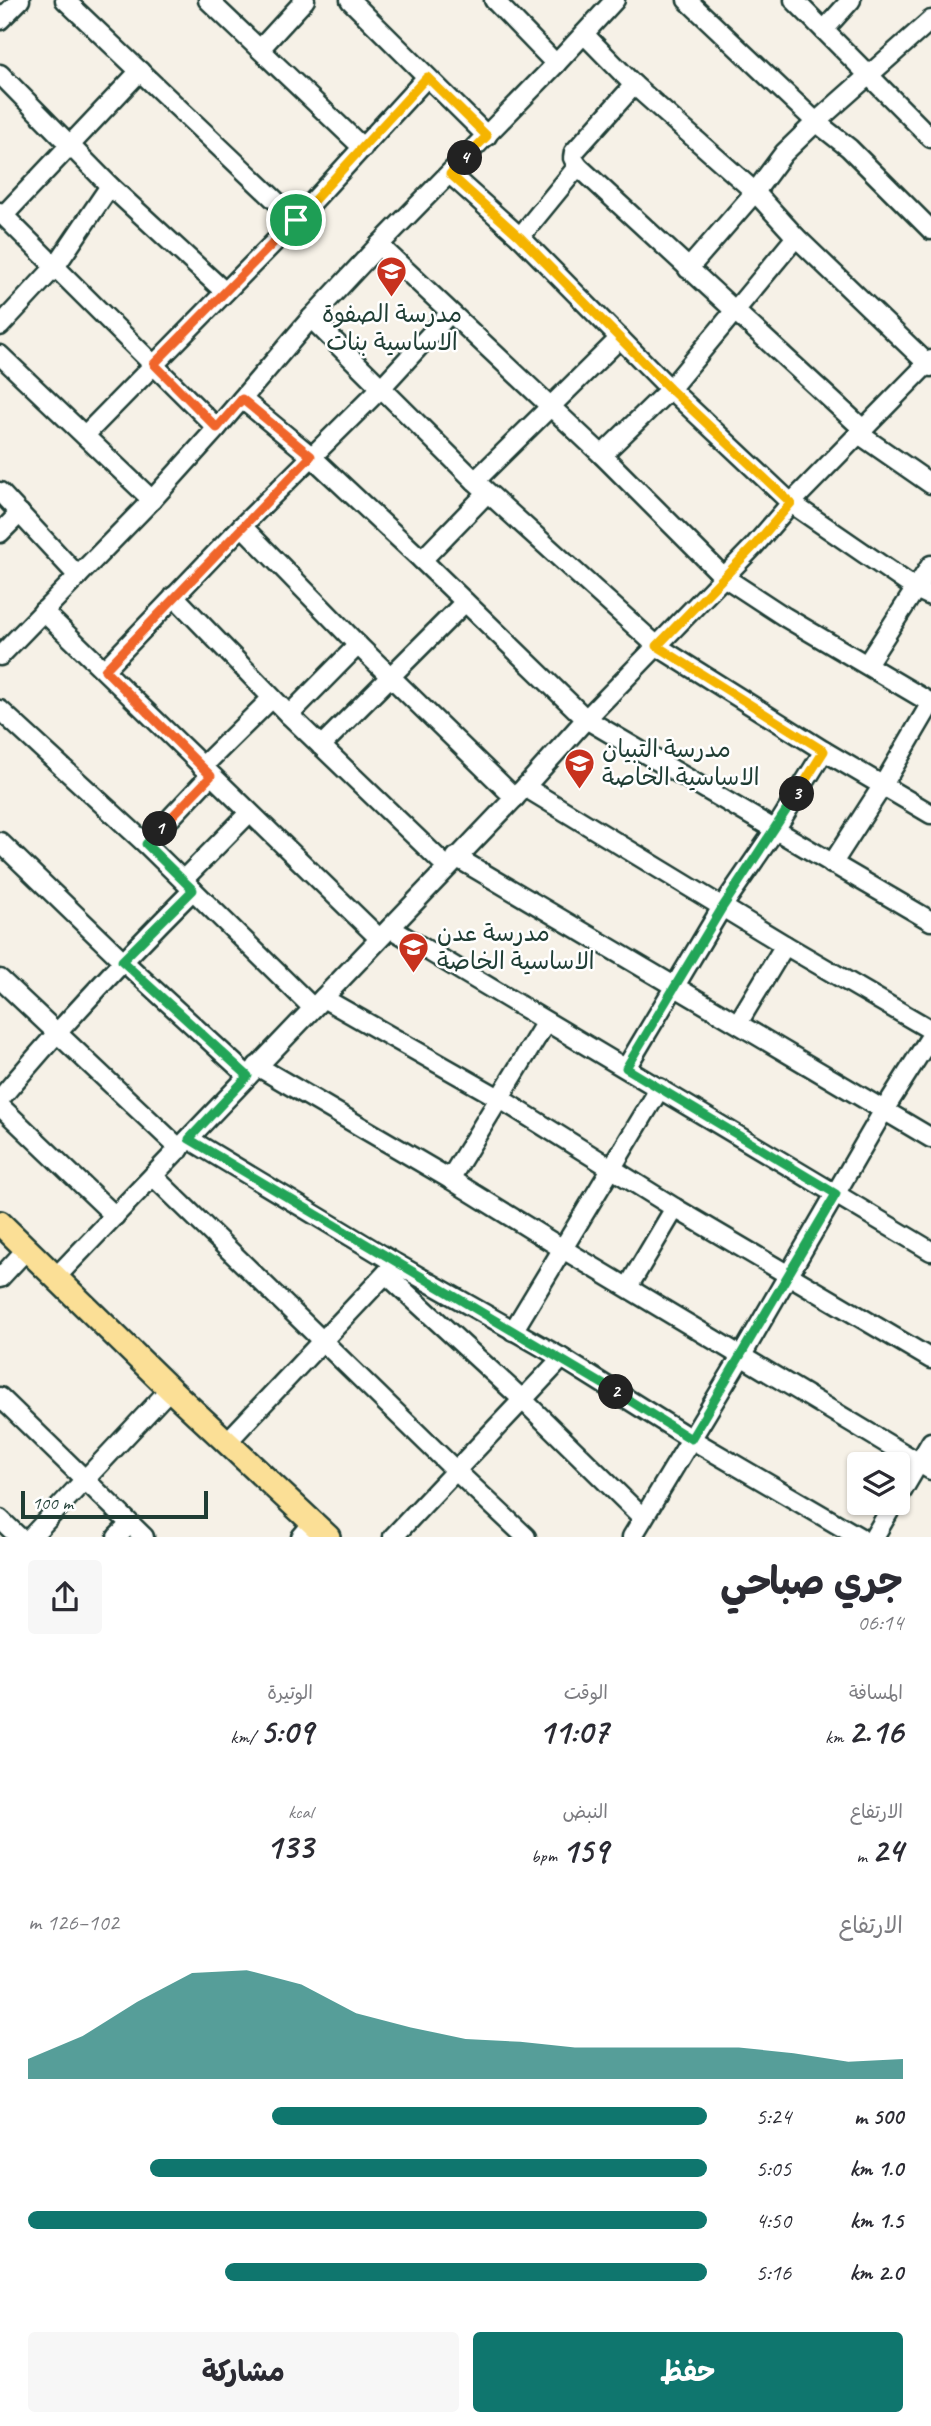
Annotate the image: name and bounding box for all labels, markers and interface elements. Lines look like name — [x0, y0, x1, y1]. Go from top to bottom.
pin: 4 — [448, 140, 482, 176]
text: 4 — [460, 145, 469, 169]
pin — [266, 190, 326, 250]
icon: arrive — [277, 201, 315, 239]
school or university icon: مدرسة الصفوة الاساسية بنات — [375, 255, 409, 299]
place label: مدرسة الصفوة الاساسية بنات — [322, 299, 462, 357]
place label: مدرسة التبيان الاساسية الخاصة — [602, 734, 760, 792]
school or university icon: مدرسة التبيان الاساسية الخاصة — [562, 746, 596, 790]
pin: 3 — [780, 776, 814, 812]
text: 3 — [792, 781, 801, 805]
pin: 1 — [142, 812, 178, 846]
text: 1 — [155, 816, 164, 840]
place label: مدرسة عدن الاساسية الخاصة — [437, 918, 595, 976]
school or university icon: مدرسة عدن الاساسية الخاصة — [397, 930, 431, 974]
pin: 2 — [598, 1374, 634, 1410]
text: 2 — [611, 1379, 620, 1403]
map controls — [847, 1452, 910, 1515]
button: layers — [847, 1452, 910, 1515]
scale bar — [21, 1488, 208, 1520]
text: 100 m — [32, 1491, 73, 1515]
text: جري صباحي — [720, 1558, 903, 1605]
button: share — [28, 1560, 102, 1634]
text: 06:14 — [857, 1608, 903, 1637]
text: الوتيرة — [267, 1681, 313, 1705]
text: الوقت — [564, 1681, 608, 1705]
text: المسافة — [849, 1681, 903, 1705]
text: 5:09 — [260, 1709, 313, 1754]
text: 11:07 — [538, 1709, 608, 1754]
text: 2.16 — [848, 1709, 903, 1754]
text: /km — [230, 1725, 260, 1749]
text: km — [825, 1725, 848, 1749]
text: kcal — [288, 1800, 313, 1824]
text: النبض — [563, 1800, 608, 1824]
text: الارتفاع — [850, 1800, 903, 1824]
text: 133 — [266, 1824, 313, 1869]
text: 159 — [562, 1828, 608, 1873]
text: 24 — [871, 1828, 903, 1873]
text: bpm — [531, 1844, 562, 1868]
text: m — [856, 1844, 871, 1868]
text: 102–126 m — [28, 1908, 119, 1937]
text: الارتفاع — [839, 1911, 903, 1940]
text: 5:24 — [755, 2102, 791, 2131]
text: 500 m — [854, 2102, 903, 2131]
text: 5:05 — [755, 2154, 791, 2183]
text: 1.0 km — [849, 2154, 903, 2183]
text: 4:50 — [755, 2206, 791, 2235]
text: 1.5 km — [850, 2206, 903, 2235]
text: 5:16 — [755, 2258, 791, 2287]
text: 2.0 km — [849, 2258, 903, 2287]
button: مشاركة — [28, 2332, 459, 2412]
button: حفظ — [473, 2332, 903, 2412]

